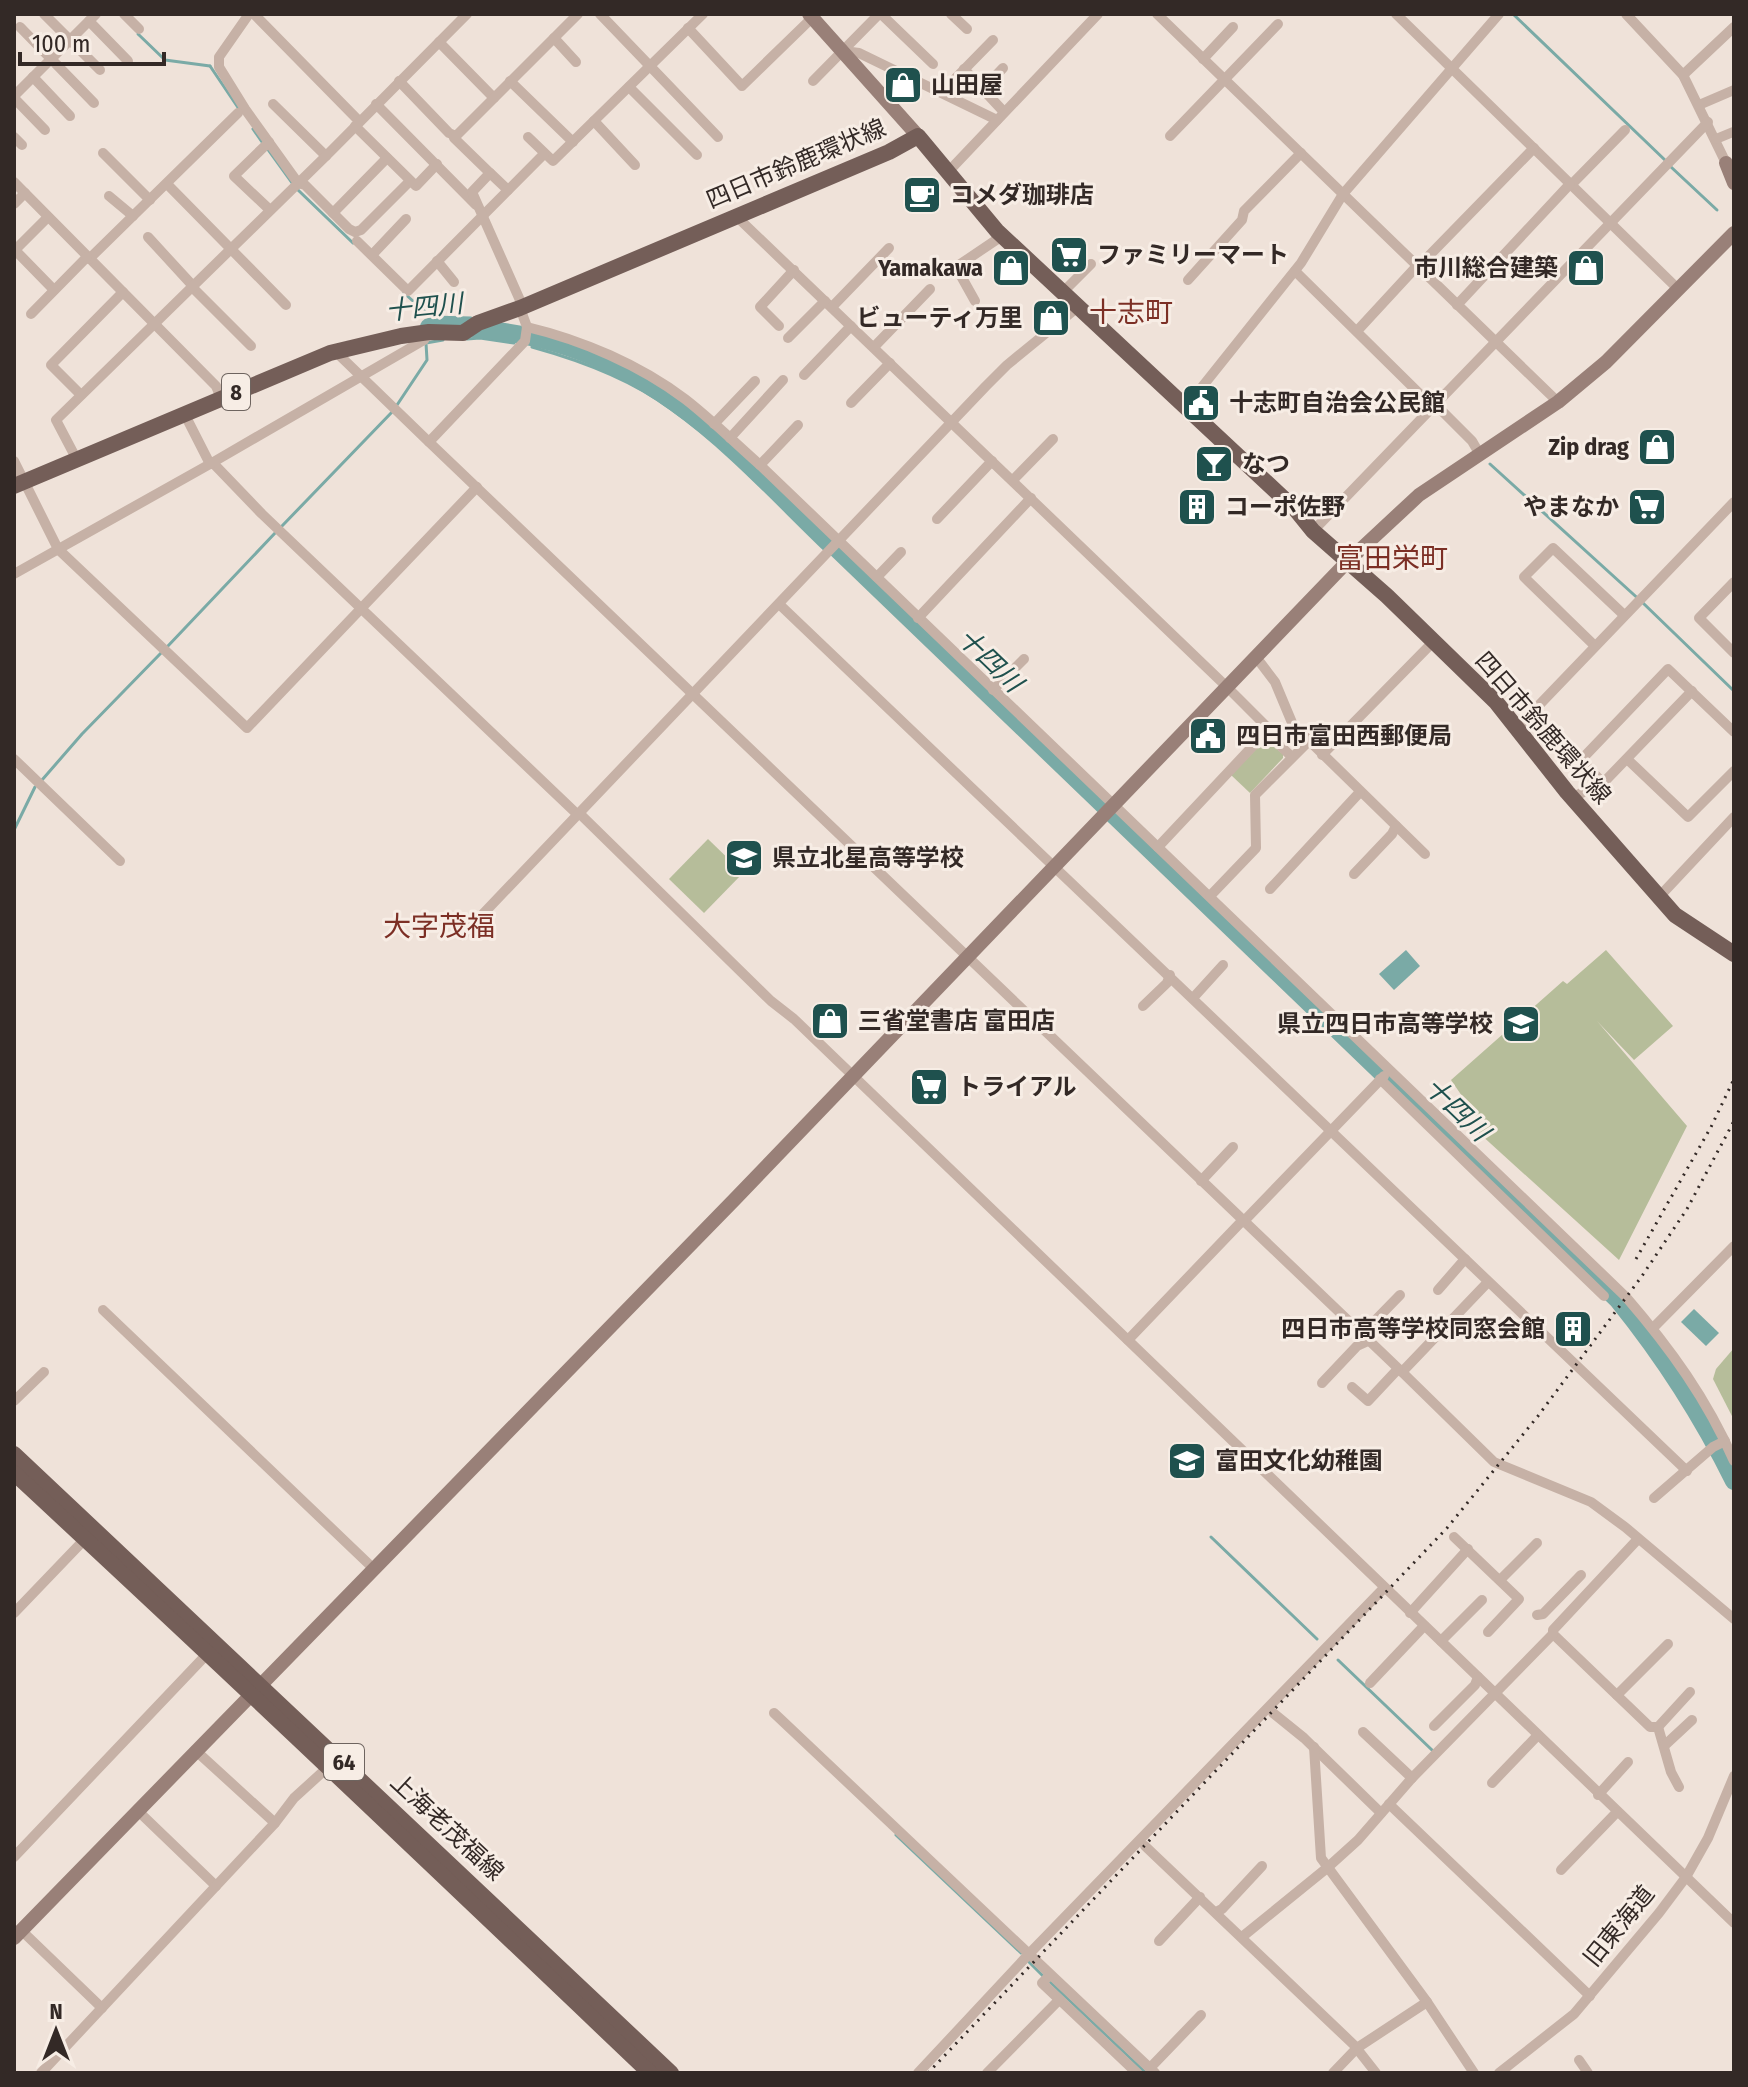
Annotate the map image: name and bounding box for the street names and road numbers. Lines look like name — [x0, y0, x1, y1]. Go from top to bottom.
street label: 四日市鈴鹿環状線 — [702, 114, 890, 214]
road number: 8 — [222, 374, 250, 410]
street label: 四日市鈴鹿環状線 — [1469, 646, 1617, 810]
road number: 64 — [324, 1744, 364, 1780]
street label: 上海老茂福線 — [385, 1768, 509, 1886]
street label: 旧東海道 — [1578, 1880, 1660, 1972]

